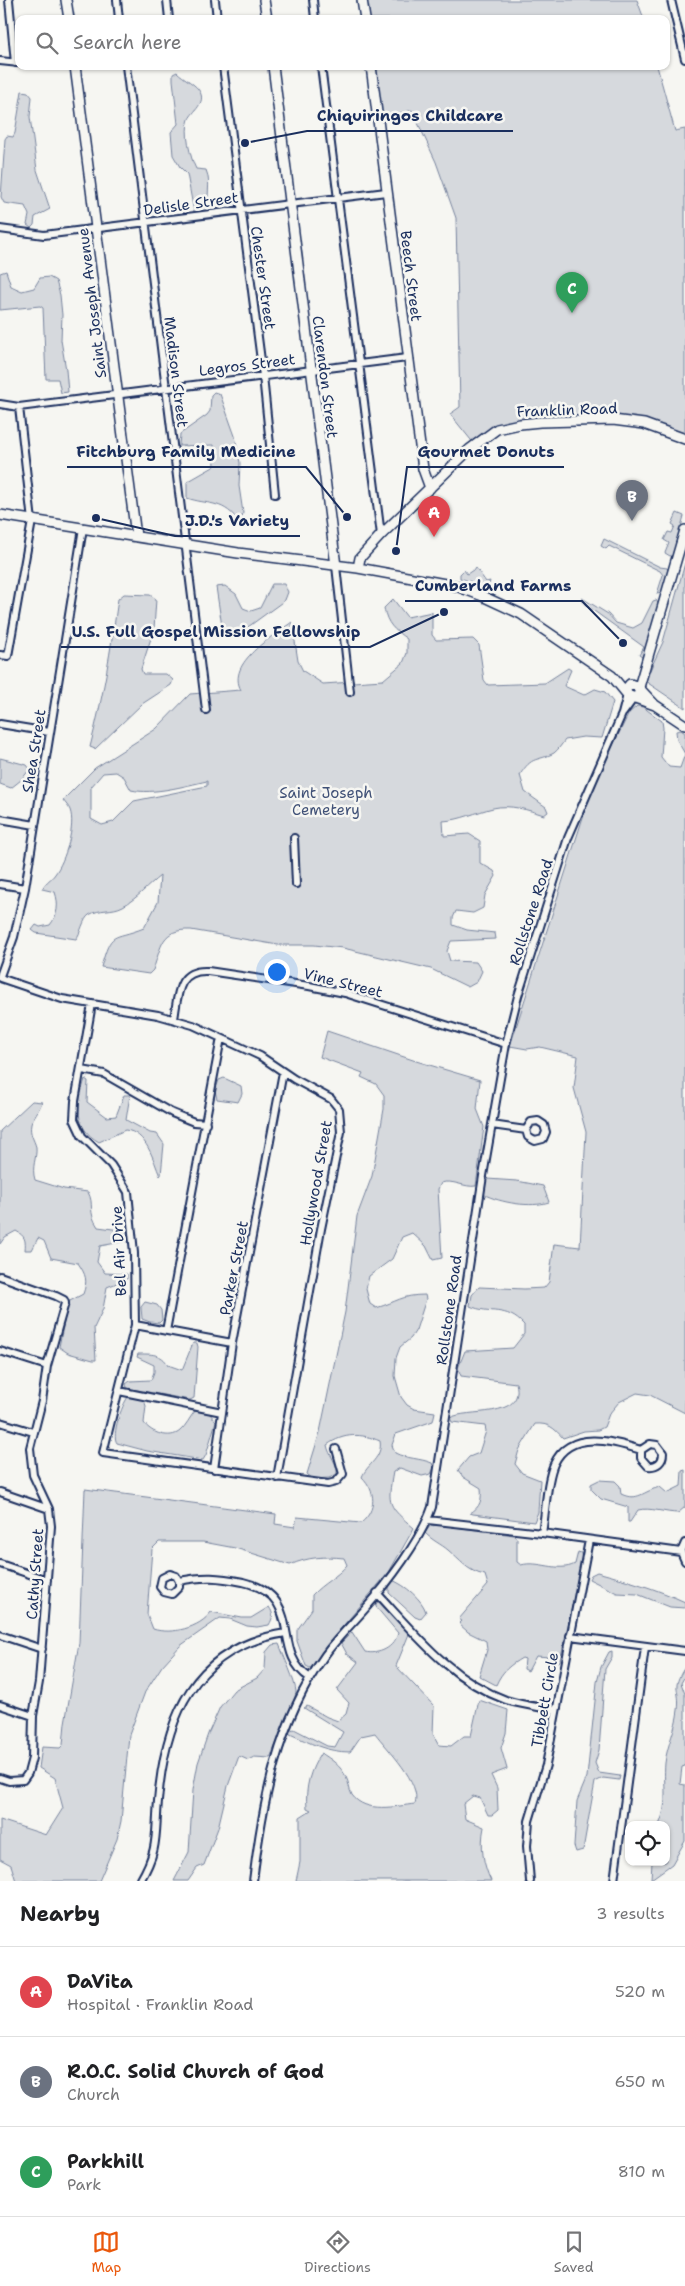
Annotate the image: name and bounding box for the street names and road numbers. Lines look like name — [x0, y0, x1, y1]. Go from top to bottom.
street label: Delisle Street — [142, 187, 240, 221]
street label: Chester Street — [246, 225, 280, 331]
street label: Saint Joseph Avenue — [73, 227, 111, 379]
street label: Beech Street — [396, 229, 426, 323]
street label: Madison Street — [159, 315, 193, 429]
street label: Clarendon Street — [308, 315, 342, 439]
street label: Legros Street — [198, 349, 296, 381]
street label: Franklin Road — [516, 398, 618, 422]
street label: Shea Street — [18, 708, 50, 794]
street label: Rollstone Road — [504, 856, 558, 968]
street label: Vine Street — [301, 963, 385, 1003]
street label: Hollywood Street — [295, 1119, 337, 1247]
street label: Bel Air Drive — [107, 1205, 131, 1297]
street label: Parker Street — [215, 1219, 253, 1317]
street label: Rollstone Road — [431, 1253, 467, 1366]
street label: Cathy Street — [22, 1528, 48, 1620]
street label: Tibbett Circle — [527, 1651, 563, 1749]

